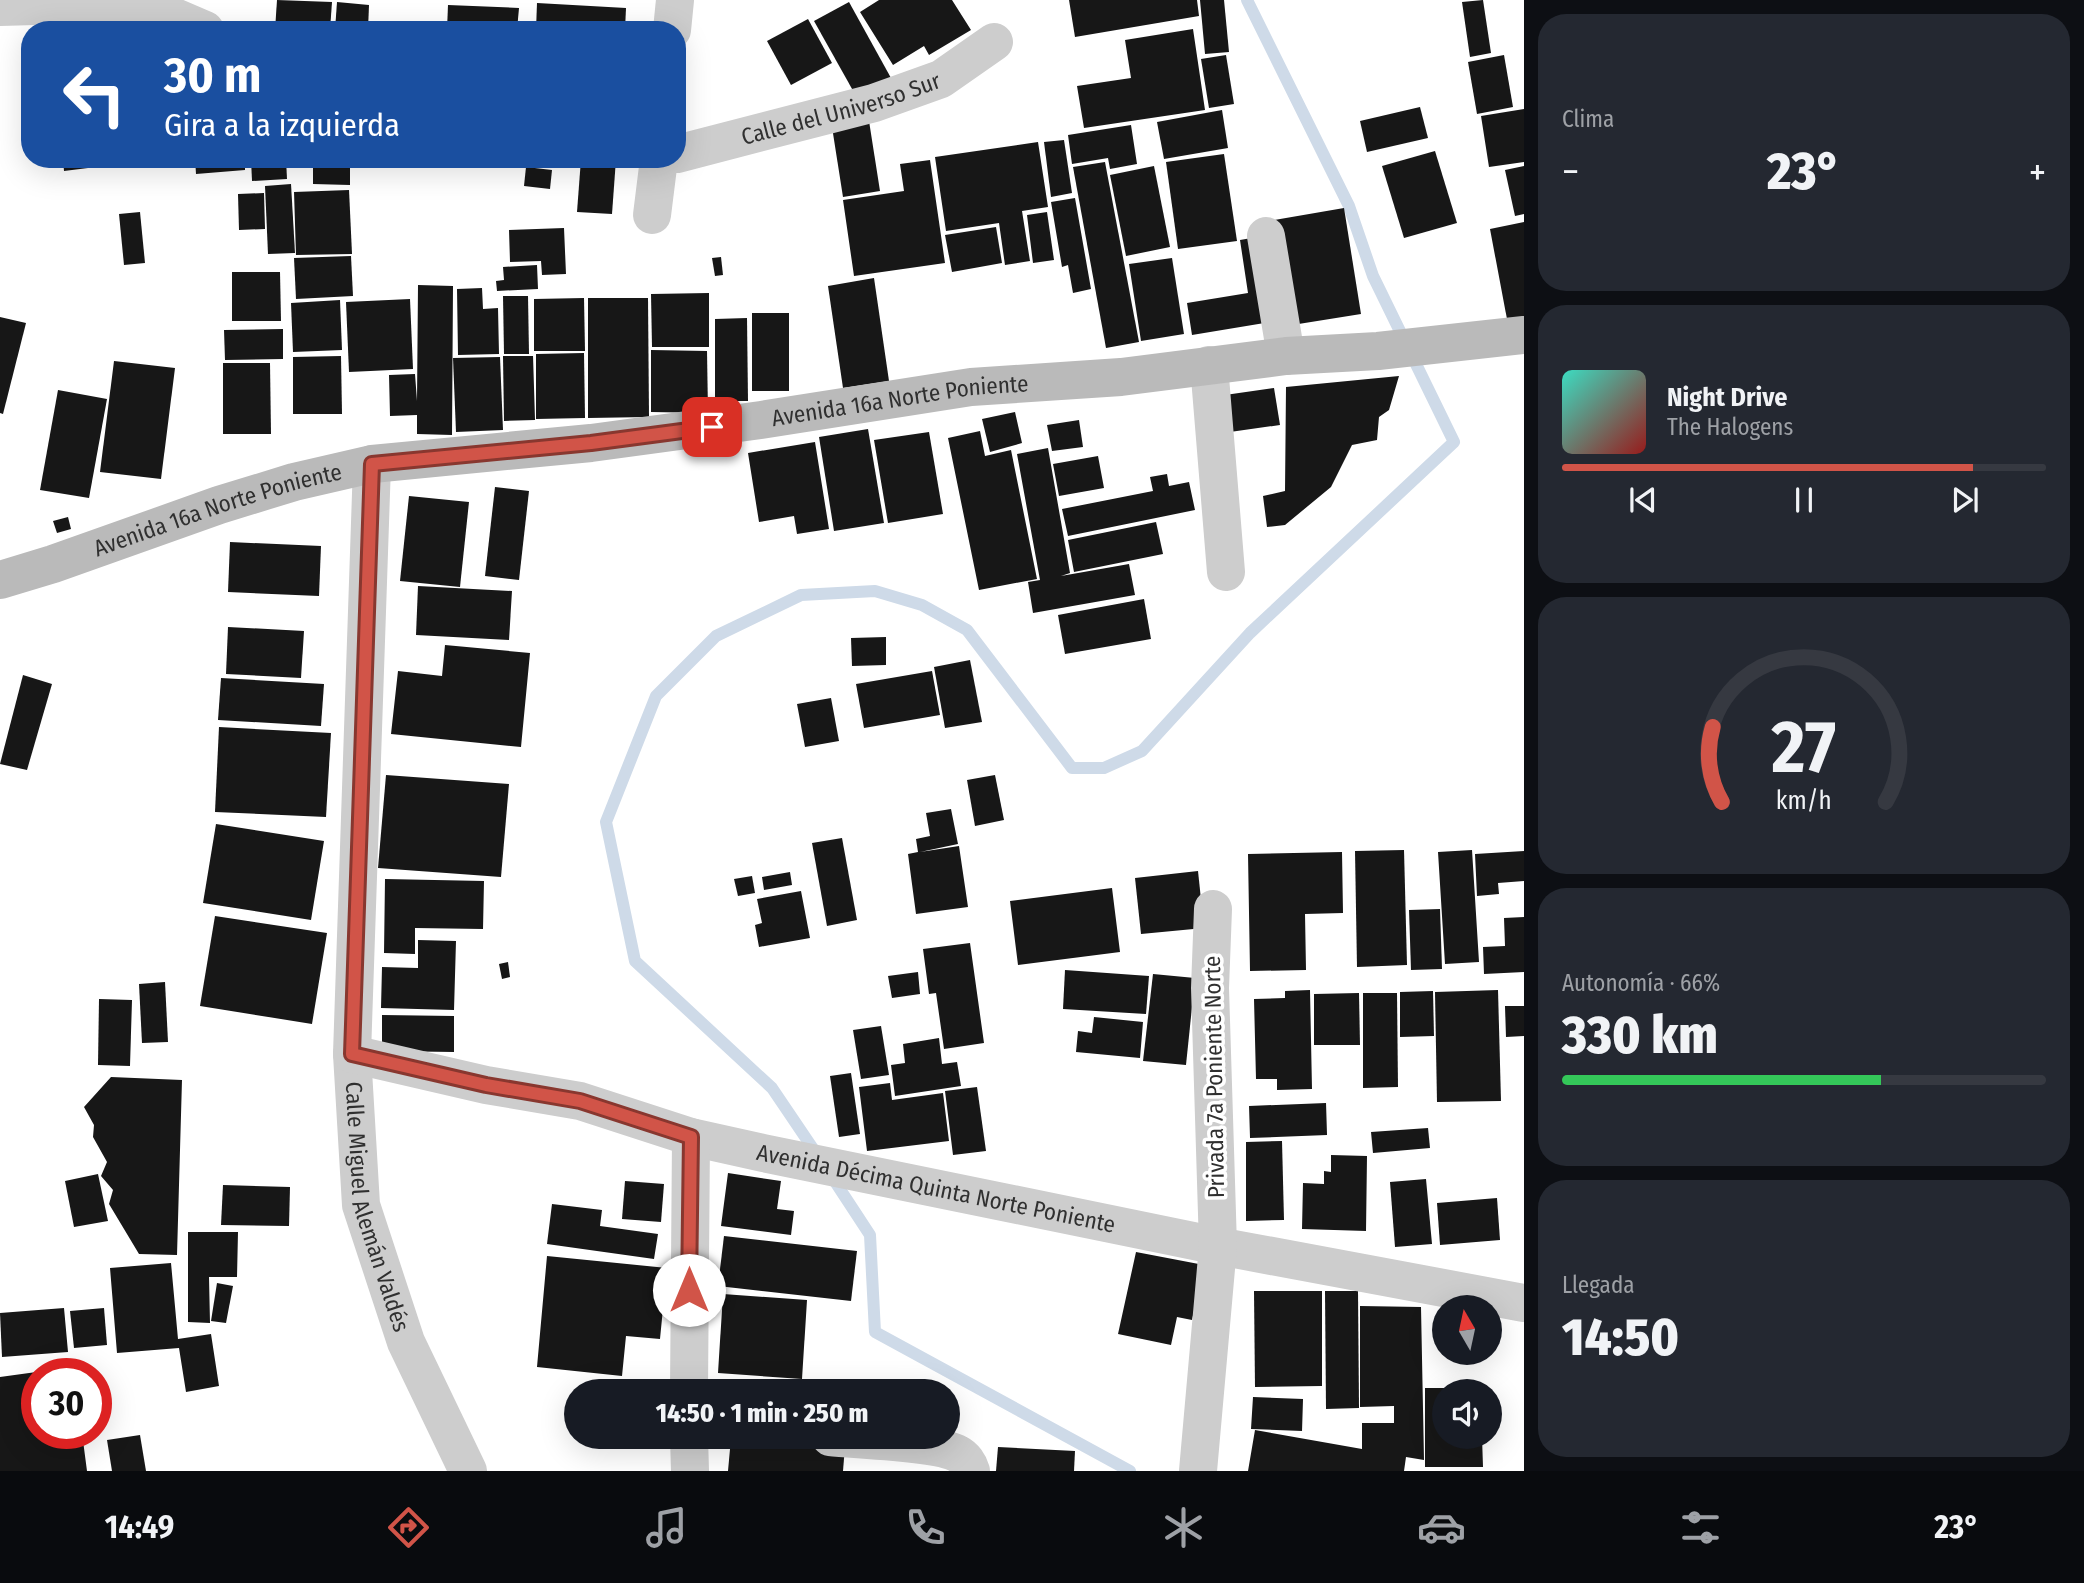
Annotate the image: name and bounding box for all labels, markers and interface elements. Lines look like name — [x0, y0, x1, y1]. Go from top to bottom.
text: 30 m — [164, 46, 262, 105]
icon: left — [49, 49, 140, 140]
street label: Calle del Universo Sur — [738, 66, 944, 151]
text: Clima — [1562, 105, 1614, 133]
text: Gira a la izquierda — [164, 106, 400, 144]
text: 23° — [1767, 140, 1841, 203]
text: − — [1562, 149, 1579, 195]
text: + — [2029, 149, 2046, 195]
street label: Avenida 16a Norte Poniente — [770, 369, 1029, 432]
text: Night Drive — [1667, 382, 1787, 413]
pin — [682, 397, 742, 457]
icon: arrive — [693, 408, 731, 446]
text: The Halogens — [1667, 413, 1793, 441]
street label: Avenida 16a Norte Poniente — [90, 457, 345, 562]
icon: previous — [1624, 481, 1662, 519]
icon: pause — [1785, 481, 1823, 519]
icon: next — [1946, 481, 1984, 519]
text: 27 — [1771, 704, 1836, 791]
text: km/h — [1776, 785, 1832, 815]
street label: Privada 7a Poniente Norte — [1198, 956, 1230, 1198]
text: Autonomía · 66% — [1562, 969, 1720, 997]
text: 330 km — [1562, 1004, 1718, 1067]
street label: Calle Miguel Alemán Valdés — [340, 1081, 416, 1335]
street label: Avenida Décima Quinta Norte Poniente — [754, 1138, 1118, 1239]
position arrow — [652, 1253, 726, 1327]
text: Llegada — [1562, 1271, 1634, 1299]
north arrow — [1432, 1295, 1502, 1365]
map controls — [1432, 1295, 1502, 1449]
text: 14:50 — [1562, 1306, 1679, 1369]
speed limit sign: 30 — [21, 1358, 112, 1449]
button: sound — [1432, 1379, 1502, 1449]
text: 14:50 · 1 min · 250 m — [656, 1398, 868, 1429]
icon: directions — [384, 1503, 433, 1552]
icon: music — [642, 1503, 691, 1552]
icon: phone — [901, 1503, 950, 1552]
icon: climate — [1159, 1503, 1208, 1552]
icon: car — [1417, 1503, 1466, 1552]
icon: filters — [1676, 1503, 1725, 1552]
text: 14:49 — [105, 1508, 174, 1546]
text: 23° — [1934, 1508, 1979, 1546]

